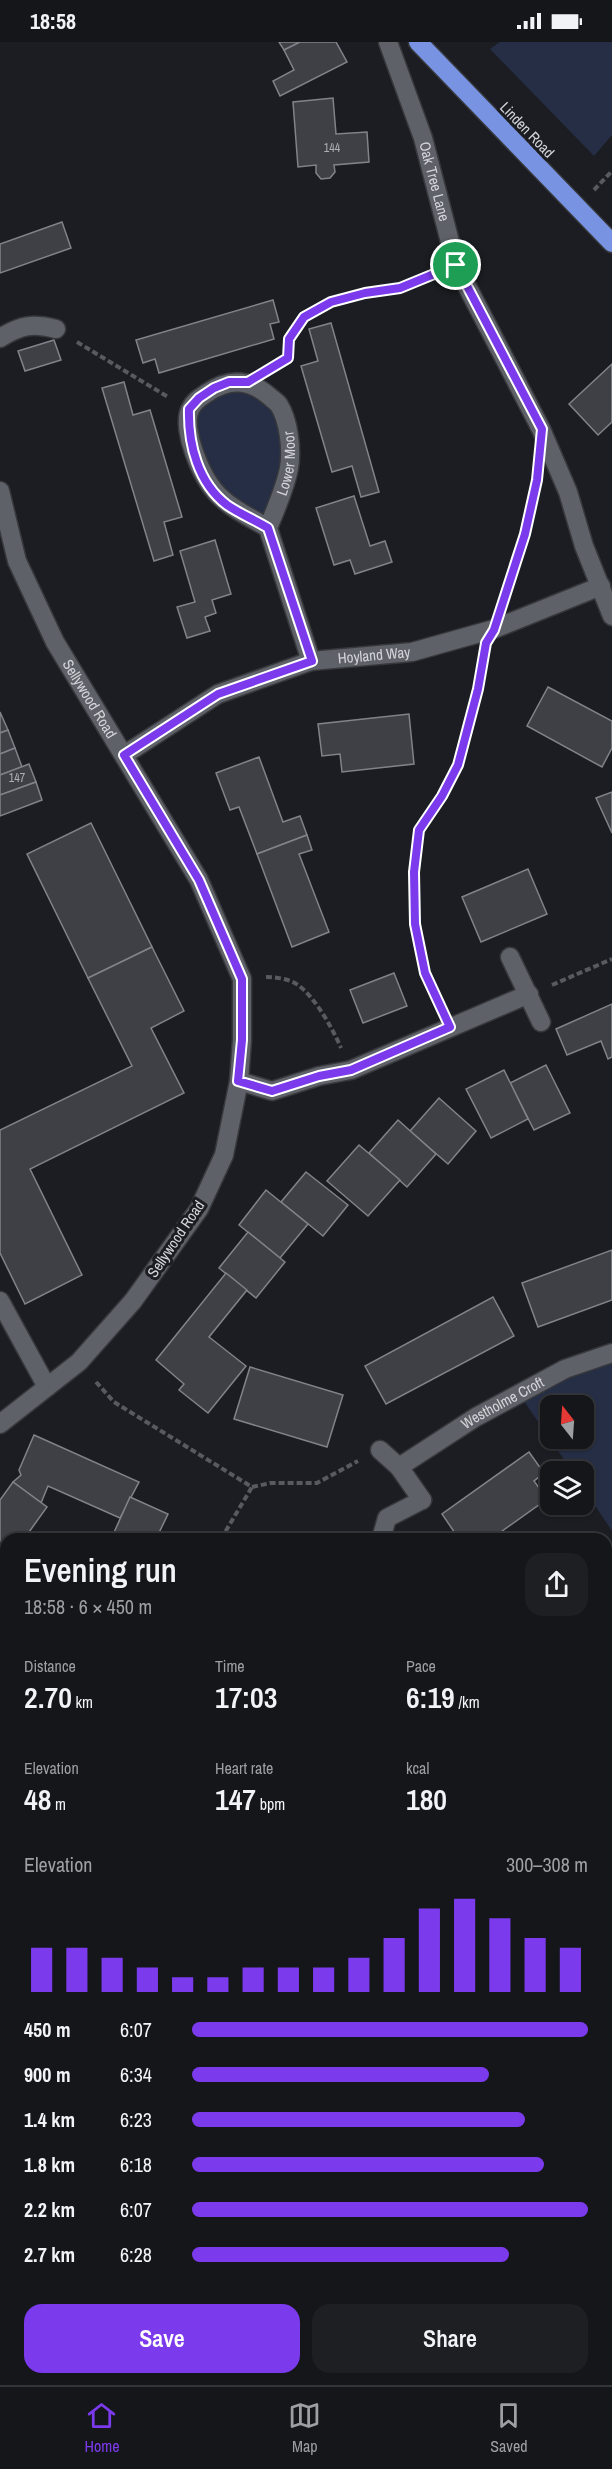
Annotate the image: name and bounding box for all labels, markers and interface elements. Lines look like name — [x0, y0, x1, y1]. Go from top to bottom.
text: 18:58 — [30, 6, 76, 36]
street label: Linden Road — [495, 97, 559, 162]
street label: Oak Tree Lane — [414, 139, 455, 223]
house number: 144 — [324, 140, 341, 156]
pin — [430, 239, 481, 290]
icon: arrive — [439, 248, 472, 281]
street label: Lower Moor — [271, 430, 300, 498]
street label: Hoyland Way — [337, 641, 412, 669]
street label: Sellywood Road — [58, 655, 122, 742]
house number: 147 — [9, 770, 26, 786]
street label: Sellywood Road — [142, 1196, 209, 1281]
street label: Westholme Croft — [457, 1371, 548, 1434]
north arrow — [540, 1395, 594, 1449]
map controls — [540, 1395, 594, 1515]
button: layers — [540, 1461, 594, 1515]
text: Evening run — [24, 1548, 177, 1592]
button: share — [525, 1553, 588, 1616]
text: 18:58 · 6 × 450 m — [24, 1593, 152, 1620]
text: Distance — [24, 1655, 76, 1677]
text: Time — [215, 1655, 245, 1677]
text: Pace — [406, 1655, 436, 1677]
text: 2.70 — [24, 1677, 72, 1717]
text: 17:03 — [215, 1677, 277, 1717]
text: 6:19 — [406, 1677, 455, 1717]
text: km — [72, 1691, 93, 1713]
text: /km — [455, 1691, 480, 1713]
text: Elevation — [24, 1757, 79, 1779]
text: Heart rate — [215, 1757, 273, 1779]
text: kcal — [406, 1757, 429, 1779]
text: 48 — [24, 1779, 51, 1819]
text: 147 — [215, 1779, 256, 1819]
text: 180 — [406, 1779, 447, 1819]
text: m — [51, 1793, 66, 1815]
text: bpm — [256, 1793, 285, 1815]
text: Elevation — [24, 1851, 92, 1878]
text: 300–308 m — [506, 1851, 588, 1878]
text: 450 m — [24, 2016, 71, 2043]
text: 6:07 — [120, 2016, 152, 2043]
text: 900 m — [24, 2061, 71, 2088]
text: 6:34 — [120, 2061, 152, 2088]
text: 1.4 km — [24, 2106, 75, 2133]
text: 6:23 — [120, 2106, 152, 2133]
text: 1.8 km — [24, 2151, 75, 2178]
text: 6:18 — [120, 2151, 152, 2178]
text: 2.2 km — [24, 2196, 75, 2223]
text: 6:07 — [120, 2196, 152, 2223]
text: 2.7 km — [24, 2241, 75, 2268]
text: 6:28 — [120, 2241, 152, 2268]
button: Save — [24, 2304, 300, 2373]
button: Share — [312, 2304, 588, 2373]
tab: Home — [84, 2399, 119, 2457]
tab: Map — [288, 2399, 321, 2457]
tab: Saved — [490, 2399, 528, 2457]

